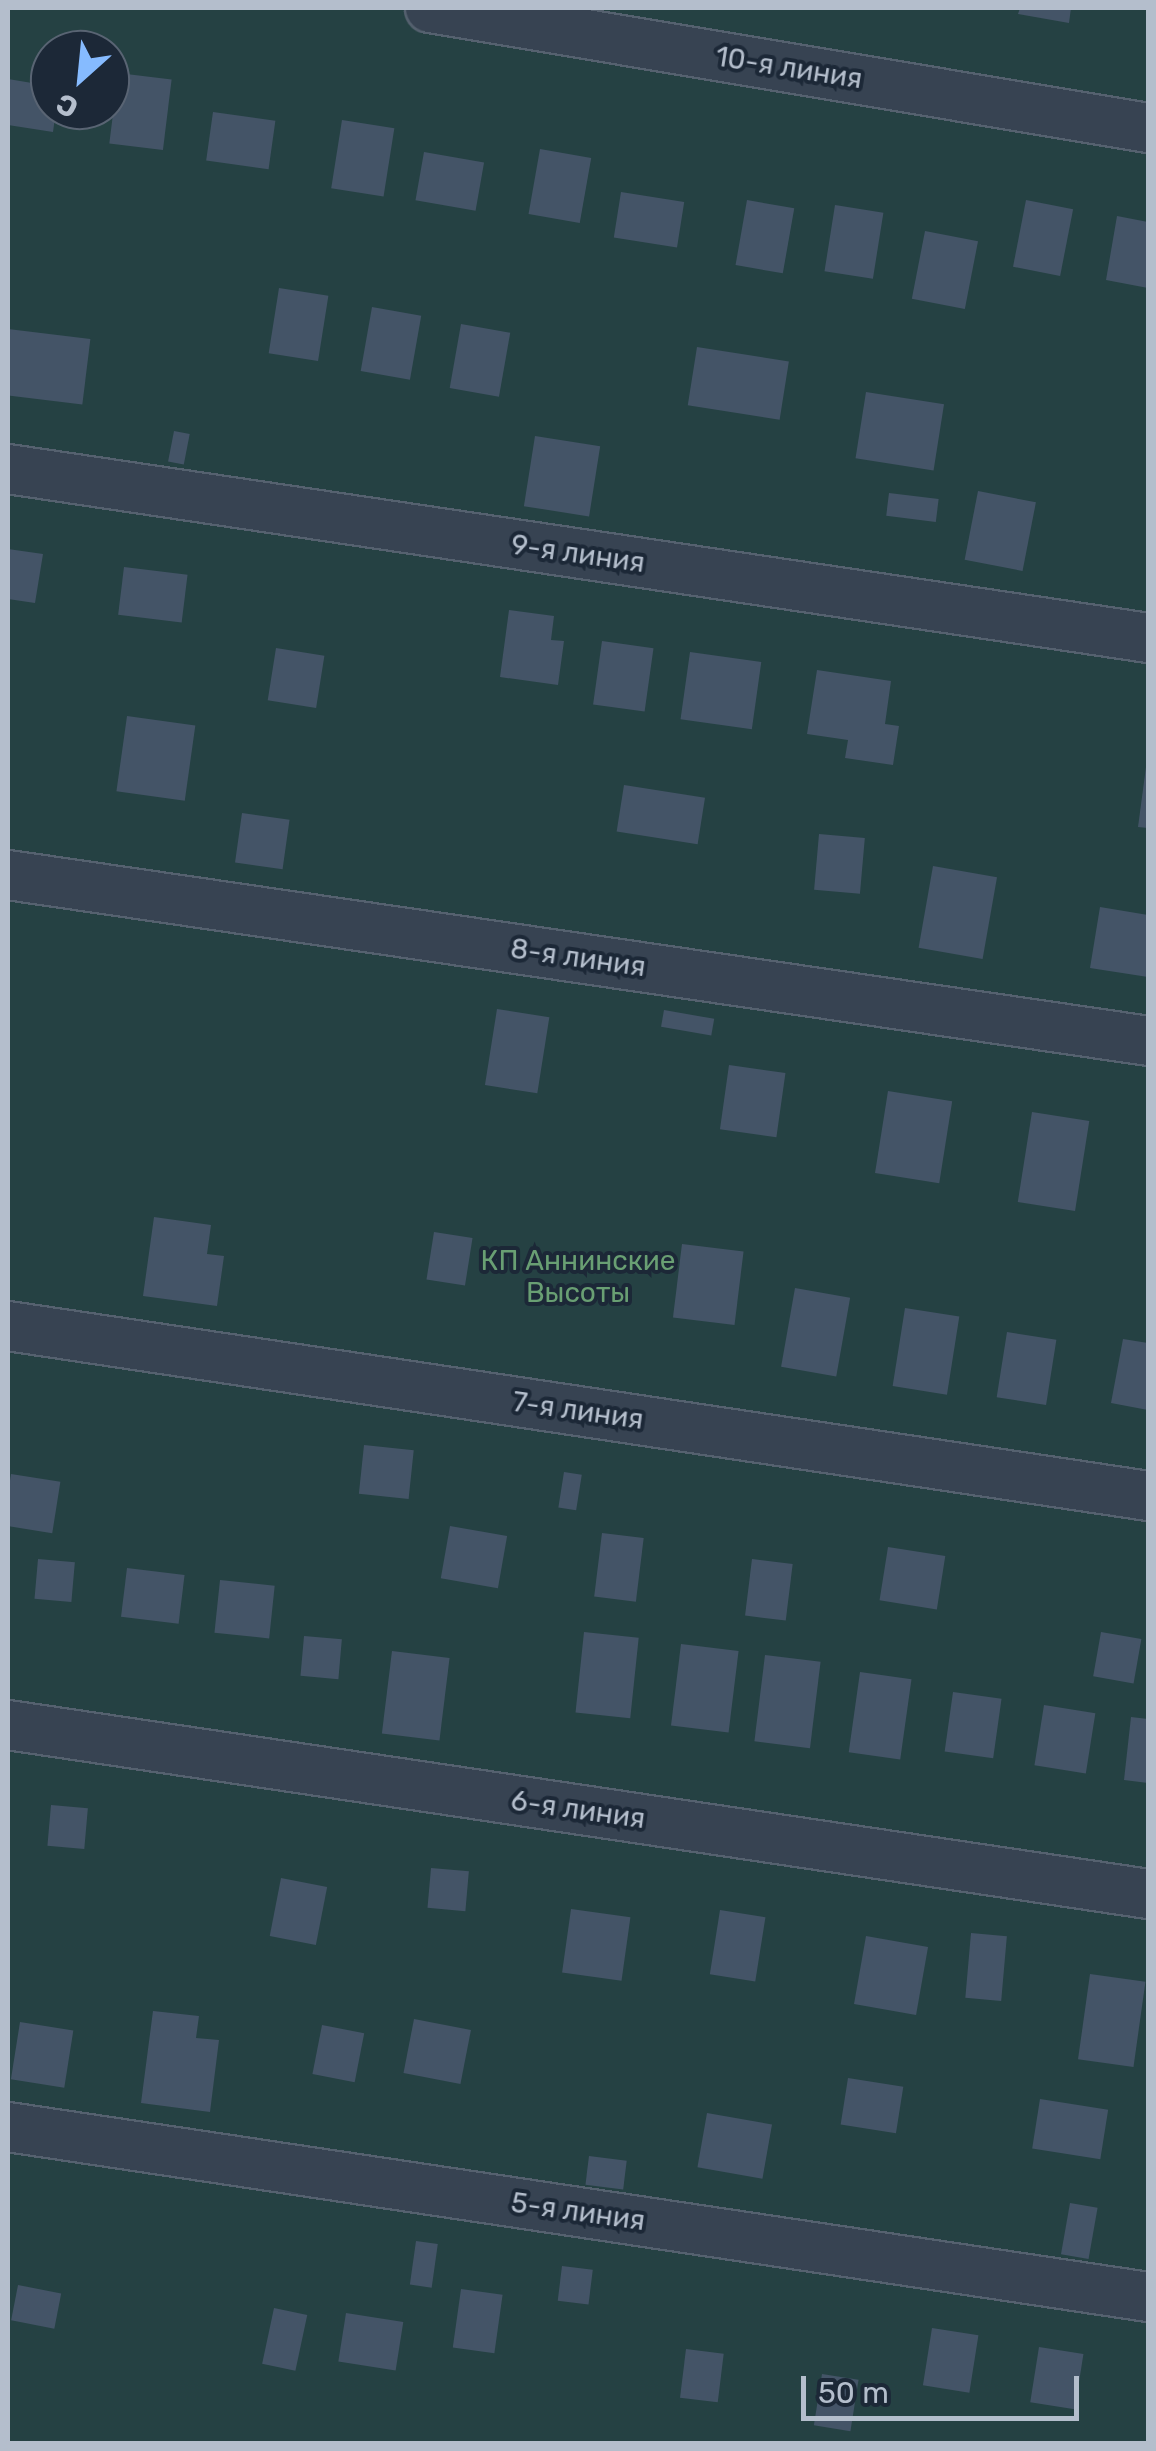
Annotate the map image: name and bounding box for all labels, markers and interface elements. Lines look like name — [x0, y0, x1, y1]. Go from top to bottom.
north arrow — [30, 30, 130, 130]
street label: 10-я линия — [713, 40, 865, 96]
text: С — [51, 86, 83, 125]
street label: 9-я линия — [509, 528, 647, 580]
street label: 8-я линия — [508, 932, 648, 984]
park label: КП Аннинские Высоты — [481, 1244, 675, 1310]
street label: 7-я линия — [510, 1385, 646, 1437]
street label: 6-я линия — [509, 1784, 647, 1836]
street label: 5-я линия — [509, 2186, 647, 2238]
scale bar — [806, 2356, 1084, 2418]
text: 50 m — [818, 2375, 889, 2411]

